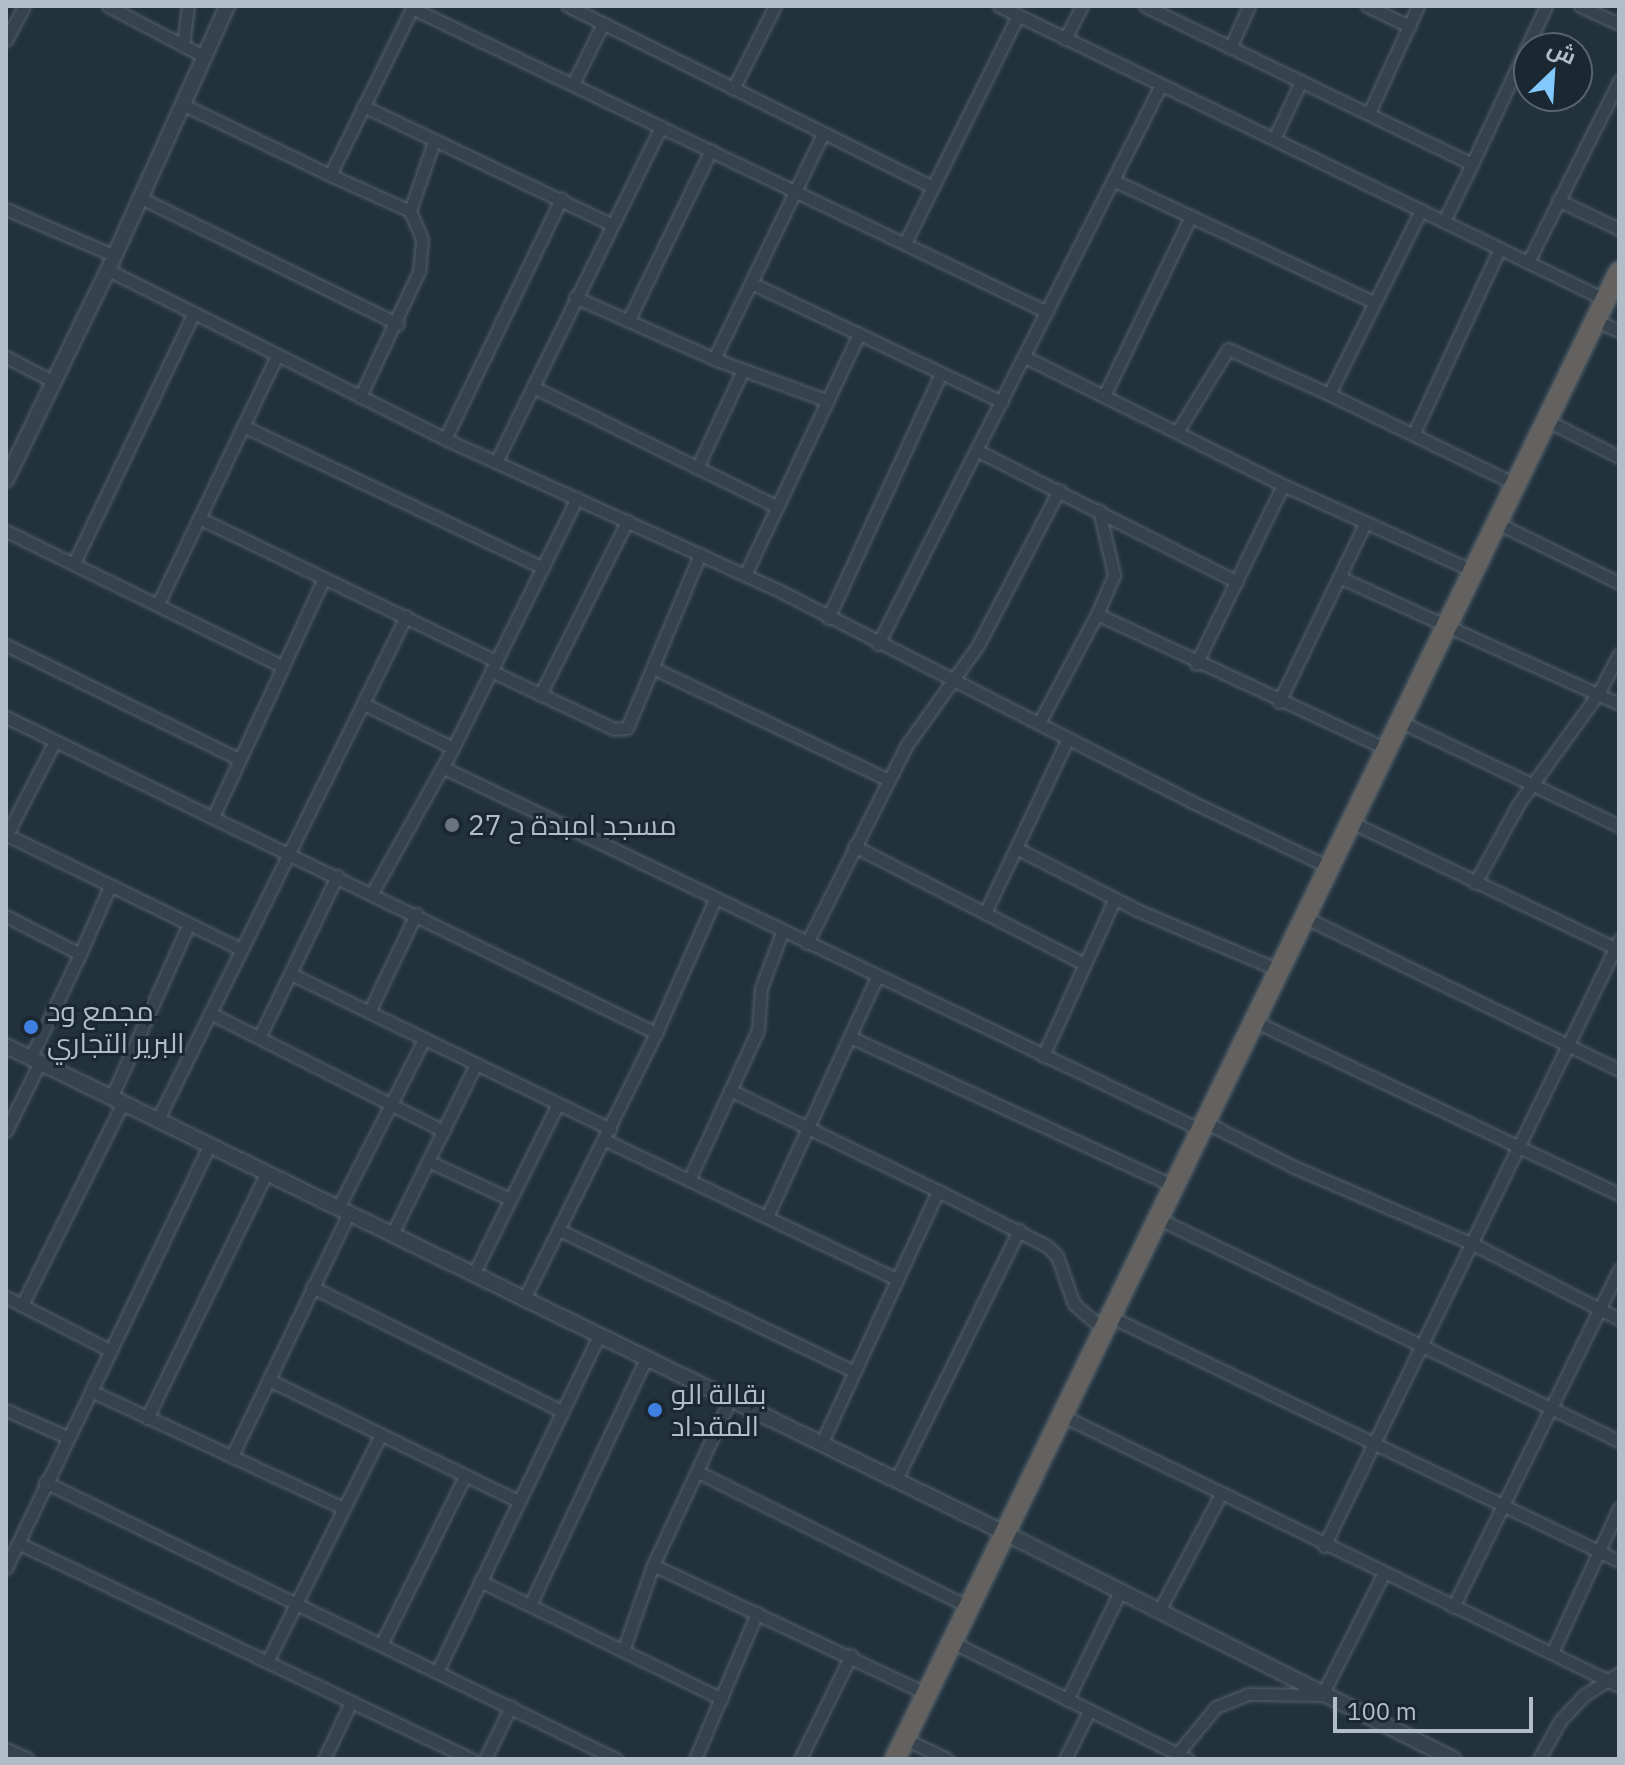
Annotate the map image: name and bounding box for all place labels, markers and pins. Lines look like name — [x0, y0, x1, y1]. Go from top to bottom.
place label: مسجد امبدة ح 27 — [468, 808, 677, 842]
marker: مسجد امبدة ح 27 — [443, 816, 461, 834]
place label: مجمع ود البرير التجاري — [47, 994, 185, 1060]
marker: مجمع ود البرير التجاري — [22, 1018, 40, 1036]
place label: بقالة الو المقداد — [671, 1377, 767, 1443]
marker: بقالة الو المقداد — [646, 1401, 664, 1419]

